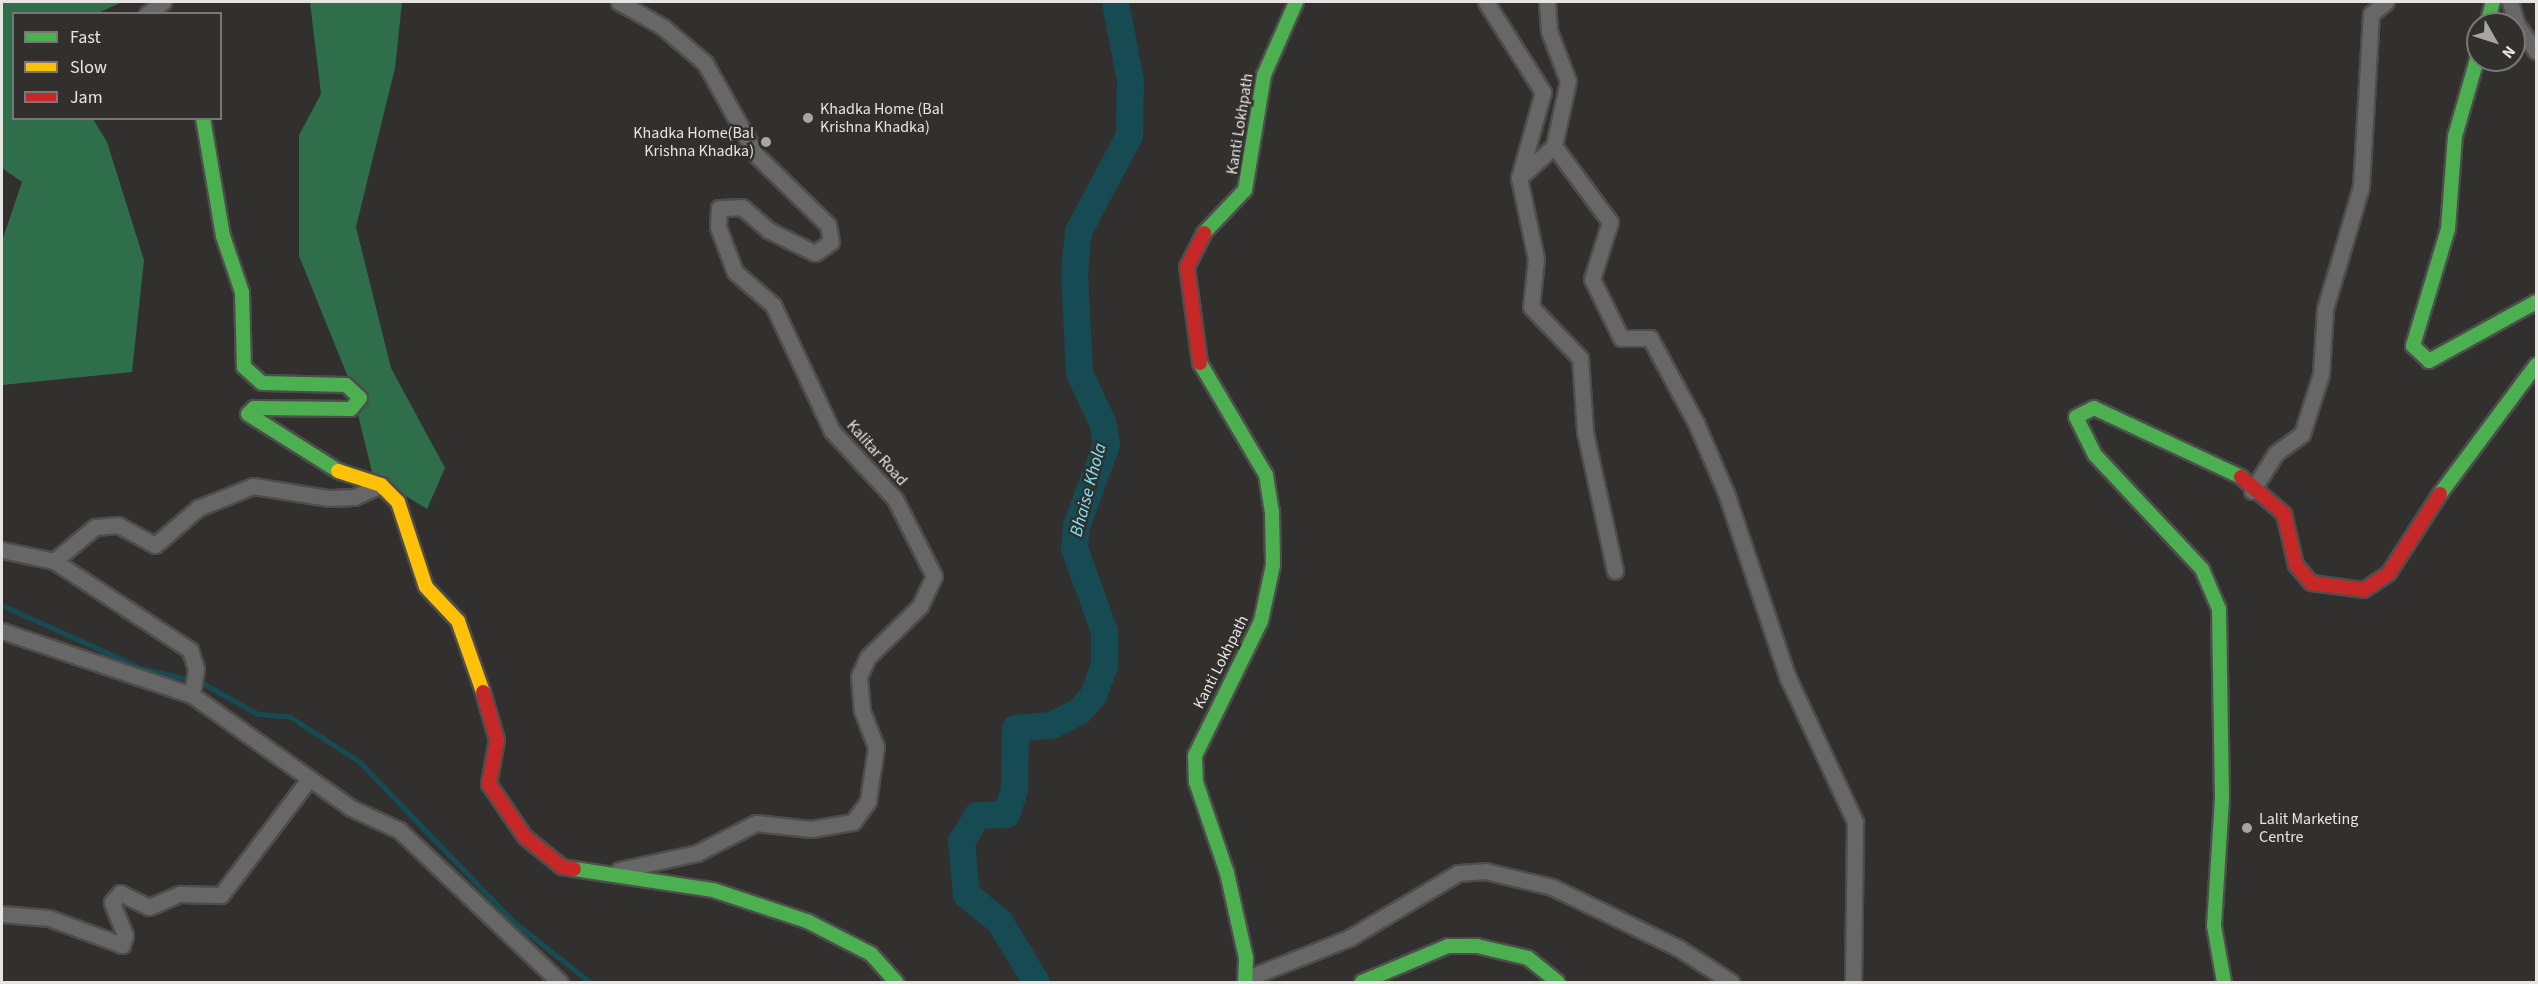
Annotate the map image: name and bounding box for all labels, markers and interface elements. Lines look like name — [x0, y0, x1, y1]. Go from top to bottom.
legend — [12, 12, 222, 120]
north arrow — [2466, 12, 2526, 72]
text: Fast — [70, 25, 101, 50]
text: N — [2497, 41, 2520, 63]
text: Slow — [70, 55, 107, 80]
street label: Kanti Lokhpath — [1223, 72, 1257, 176]
text: Jam — [70, 85, 103, 110]
place label: Khadka Home (Bal Krishna Khadka) — [820, 99, 944, 137]
marker: Khadka Home (Bal Krishna Khadka) — [801, 111, 815, 125]
place label: Khadka Home(Bal Krishna Khadka) — [633, 123, 754, 161]
marker: Khadka Home(Bal Krishna Khadka) — [759, 135, 773, 149]
street label: Kalitar Road — [843, 416, 911, 490]
water label: Bhaise Khola — [1066, 441, 1112, 539]
street label: Kanti Lokhpath — [1189, 612, 1253, 712]
place label: Lalit Marketing Centre — [2259, 809, 2358, 847]
marker: Lalit Marketing Centre — [2240, 821, 2254, 835]

